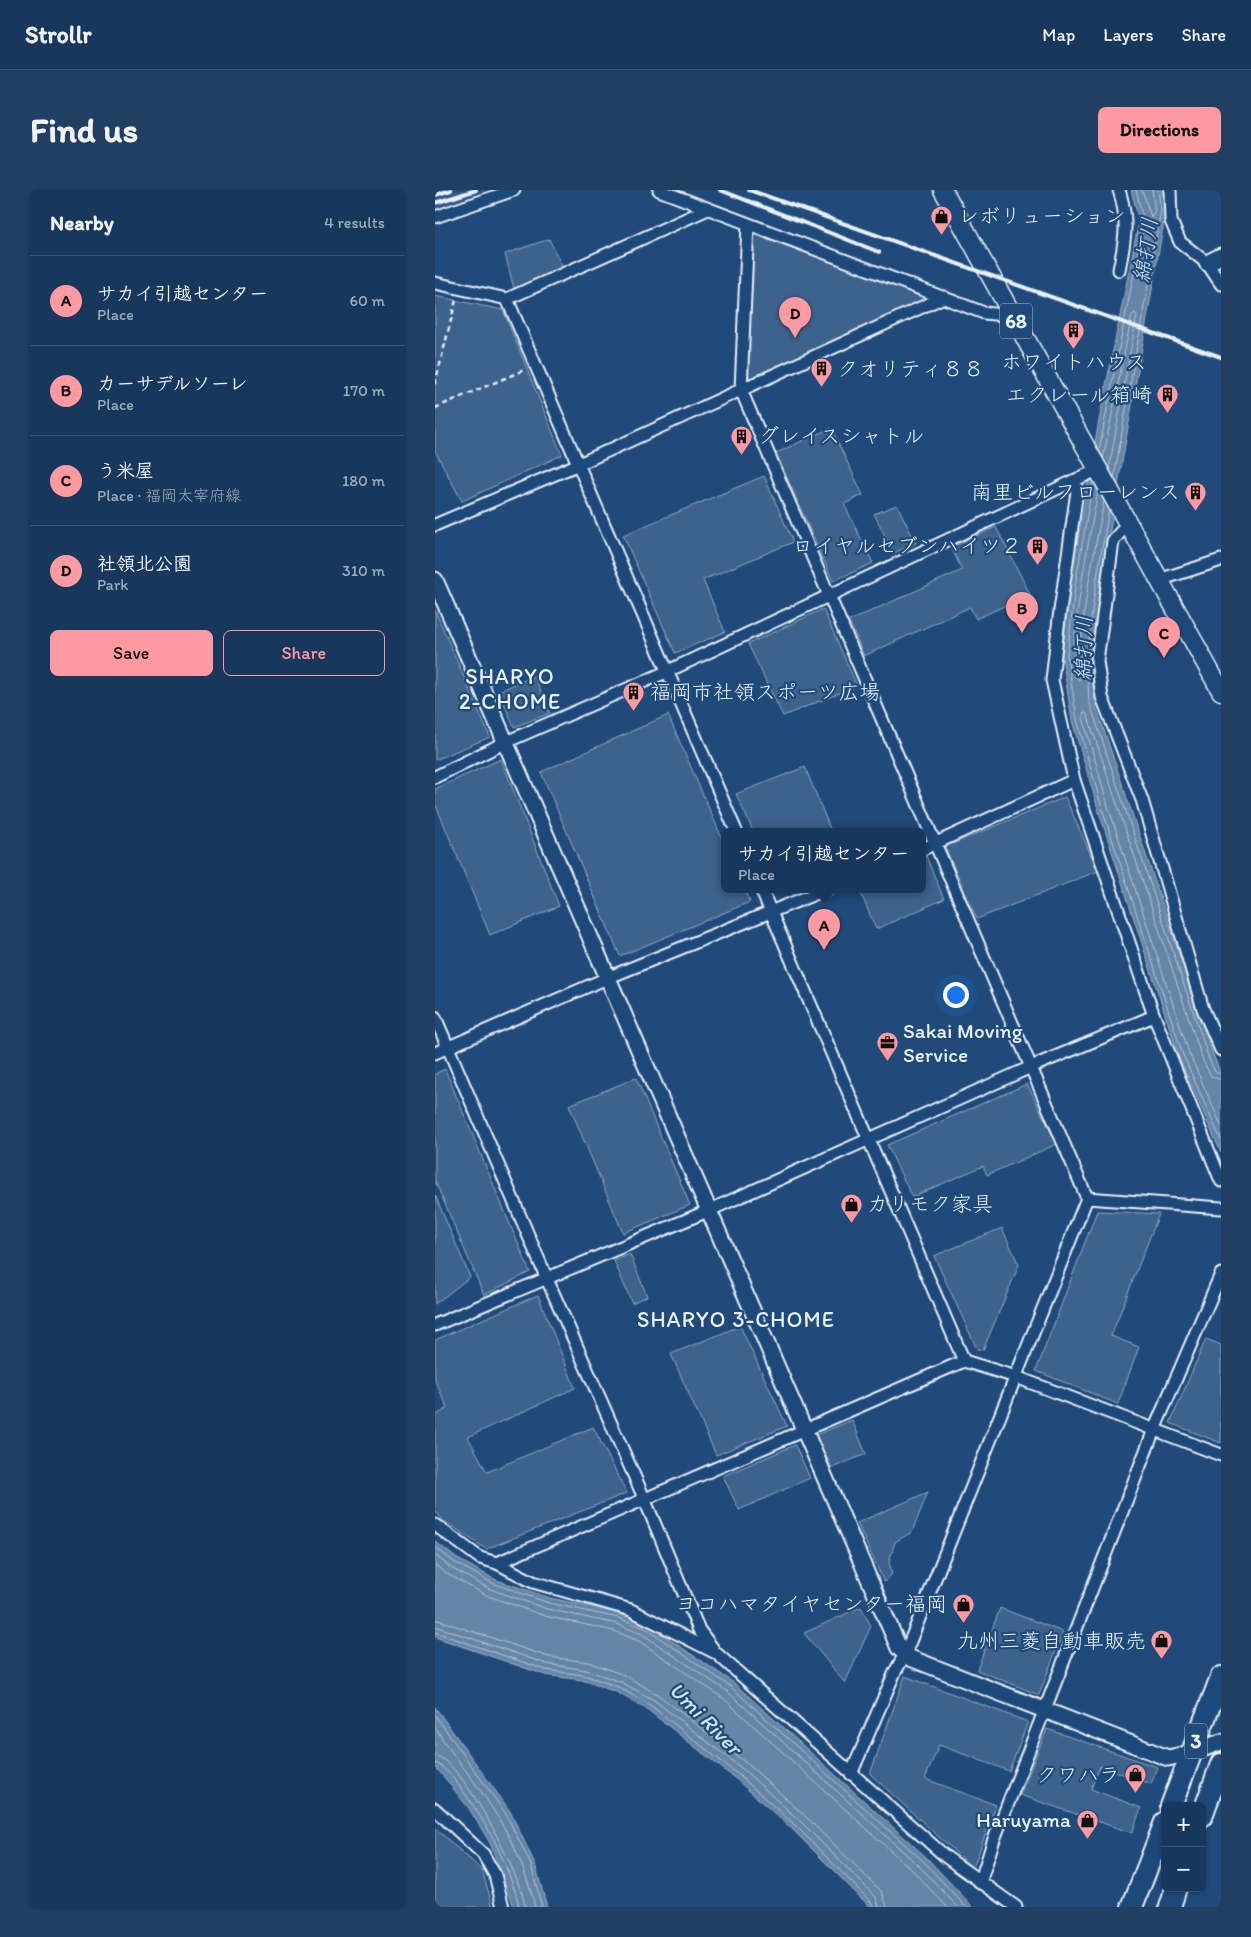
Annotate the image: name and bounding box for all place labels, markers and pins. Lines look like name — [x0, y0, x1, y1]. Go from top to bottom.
place label: レボリューション — [958, 203, 1126, 228]
shop icon: レボリューション — [930, 204, 954, 235]
pin: D — [779, 297, 811, 338]
building icon: ホワイトハウス — [1062, 318, 1086, 349]
place label: ホワイトハウス — [1001, 349, 1147, 374]
place label: クオリティ８８ — [837, 356, 984, 381]
building icon: クオリティ８８ — [809, 357, 833, 388]
place label: エクレール箱崎 — [1005, 382, 1152, 407]
building icon: エクレール箱崎 — [1156, 383, 1180, 414]
place label: グレイスシャトル — [758, 423, 924, 448]
building icon: グレイスシャトル — [730, 424, 754, 455]
place label: 南里ビルフローレンス — [971, 479, 1180, 504]
building icon: 南里ビルフローレンス — [1184, 480, 1208, 511]
place label: ロイヤルセブンハイツ２ — [792, 533, 1022, 558]
building icon: ロイヤルセブンハイツ２ — [1026, 534, 1050, 565]
pin: B — [1006, 592, 1038, 633]
pin: C — [1148, 617, 1180, 658]
place label: 福岡市社領スポーツ広場 — [650, 679, 881, 704]
building icon: 福岡市社領スポーツ広場 — [622, 680, 646, 711]
pin: A — [808, 909, 840, 950]
place label: Sakai Moving Service — [903, 1018, 1023, 1067]
office icon: Sakai Moving Service — [875, 1031, 899, 1062]
place label: カリモク家具 — [867, 1191, 993, 1216]
shop icon: カリモク家具 — [839, 1192, 863, 1223]
place label: ヨコハマタイヤセンター福岡 — [676, 1591, 947, 1616]
shop icon: ヨコハマタイヤセンター福岡 — [951, 1592, 975, 1623]
place label: 九州三菱自動車販売 — [957, 1628, 1146, 1653]
shop icon: 九州三菱自動車販売 — [1150, 1629, 1174, 1660]
place label: クワハラ — [1036, 1762, 1120, 1787]
shop icon: クワハラ — [1124, 1763, 1148, 1794]
place label: Haruyama — [976, 1807, 1071, 1832]
shop icon: Haruyama — [1075, 1808, 1099, 1839]

